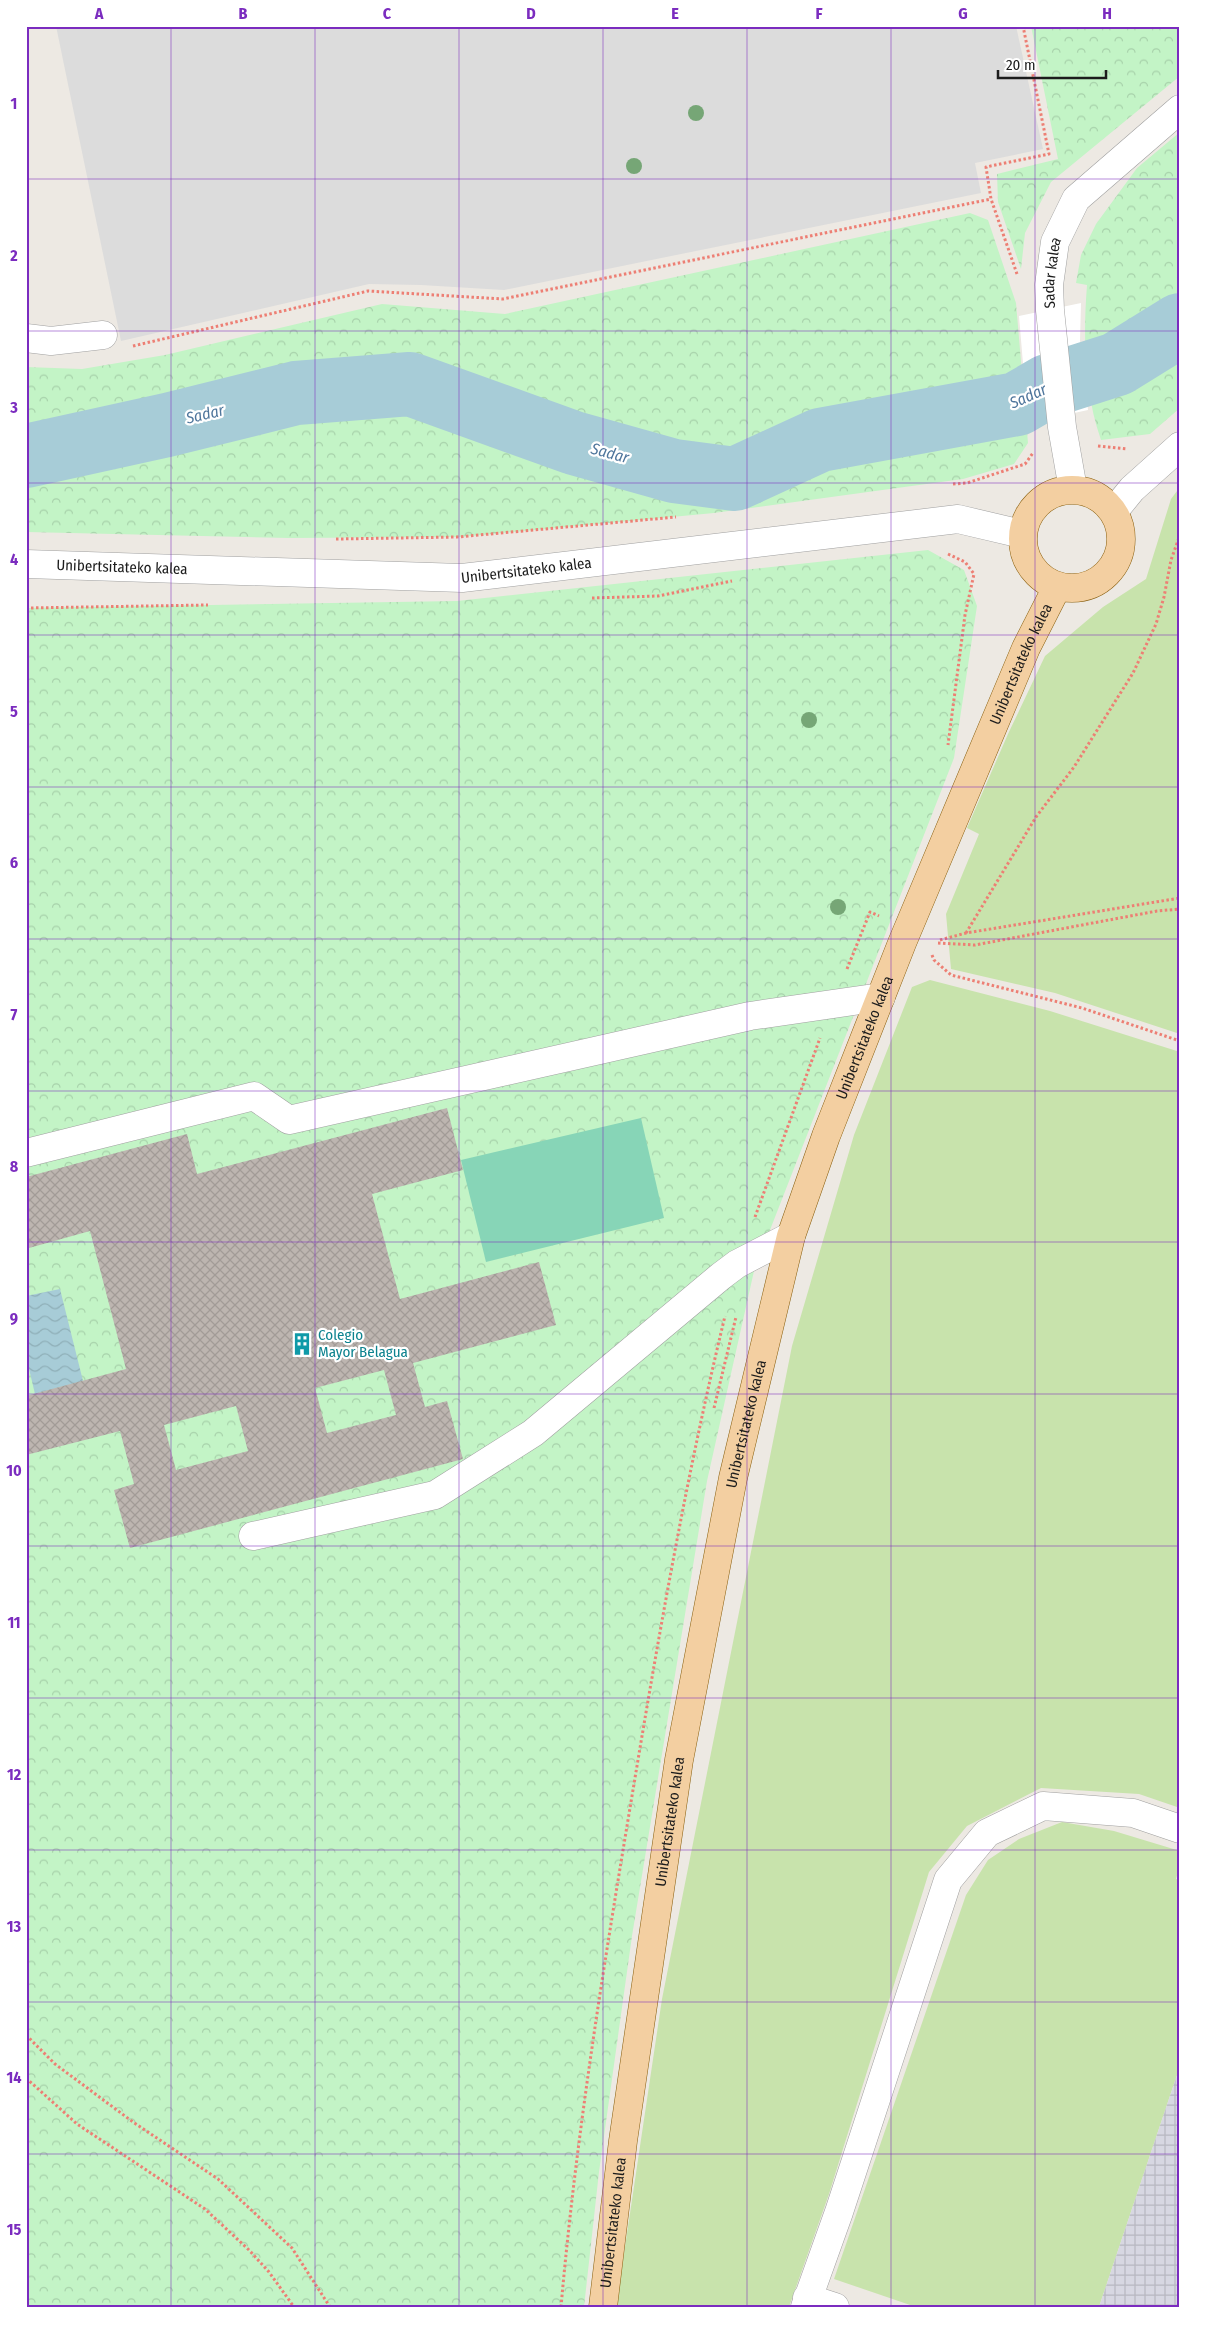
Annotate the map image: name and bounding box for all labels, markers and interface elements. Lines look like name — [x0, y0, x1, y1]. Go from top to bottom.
text: A — [94, 4, 104, 23]
text: B — [239, 4, 248, 23]
text: C — [383, 4, 392, 23]
text: D — [526, 4, 536, 23]
text: E — [671, 4, 679, 23]
text: F — [815, 4, 823, 23]
text: G — [958, 4, 968, 23]
text: H — [1102, 4, 1112, 23]
scale bar — [998, 48, 1106, 80]
text: 20 m — [1006, 56, 1036, 74]
text: 1 — [11, 94, 17, 113]
street label: Sadar kalea — [1040, 234, 1065, 309]
text: 2 — [9, 246, 18, 265]
water label: Sadar — [1006, 379, 1050, 413]
text: 3 — [9, 398, 18, 417]
water label: Sadar — [183, 400, 226, 428]
water label: Sadar — [588, 439, 631, 467]
text: 4 — [10, 550, 18, 569]
street label: Unibertsitateko kalea — [460, 554, 593, 587]
street label: Unibertsitateko kalea — [56, 556, 188, 578]
street label: Unibertsitateko kalea — [986, 600, 1056, 727]
text: 5 — [10, 702, 18, 721]
text: 6 — [10, 853, 18, 872]
street label: Unibertsitateko kalea — [832, 973, 897, 1102]
text: 7 — [11, 1005, 18, 1024]
text: 8 — [10, 1157, 19, 1176]
text: 9 — [10, 1309, 18, 1328]
place label: Colegio Mayor Belagua — [318, 1326, 408, 1361]
building icon: Colegio Mayor Belagua — [289, 1331, 315, 1357]
street label: Unibertsitateko kalea — [722, 1358, 770, 1490]
text: 10 — [6, 1461, 22, 1480]
text: 11 — [7, 1613, 21, 1632]
street label: Unibertsitateko kalea — [651, 1755, 688, 1888]
text: 12 — [7, 1765, 22, 1784]
text: 13 — [7, 1917, 22, 1936]
text: 14 — [7, 2068, 22, 2087]
street label: Unibertsitateko kalea — [596, 2156, 630, 2289]
text: 15 — [7, 2220, 21, 2239]

